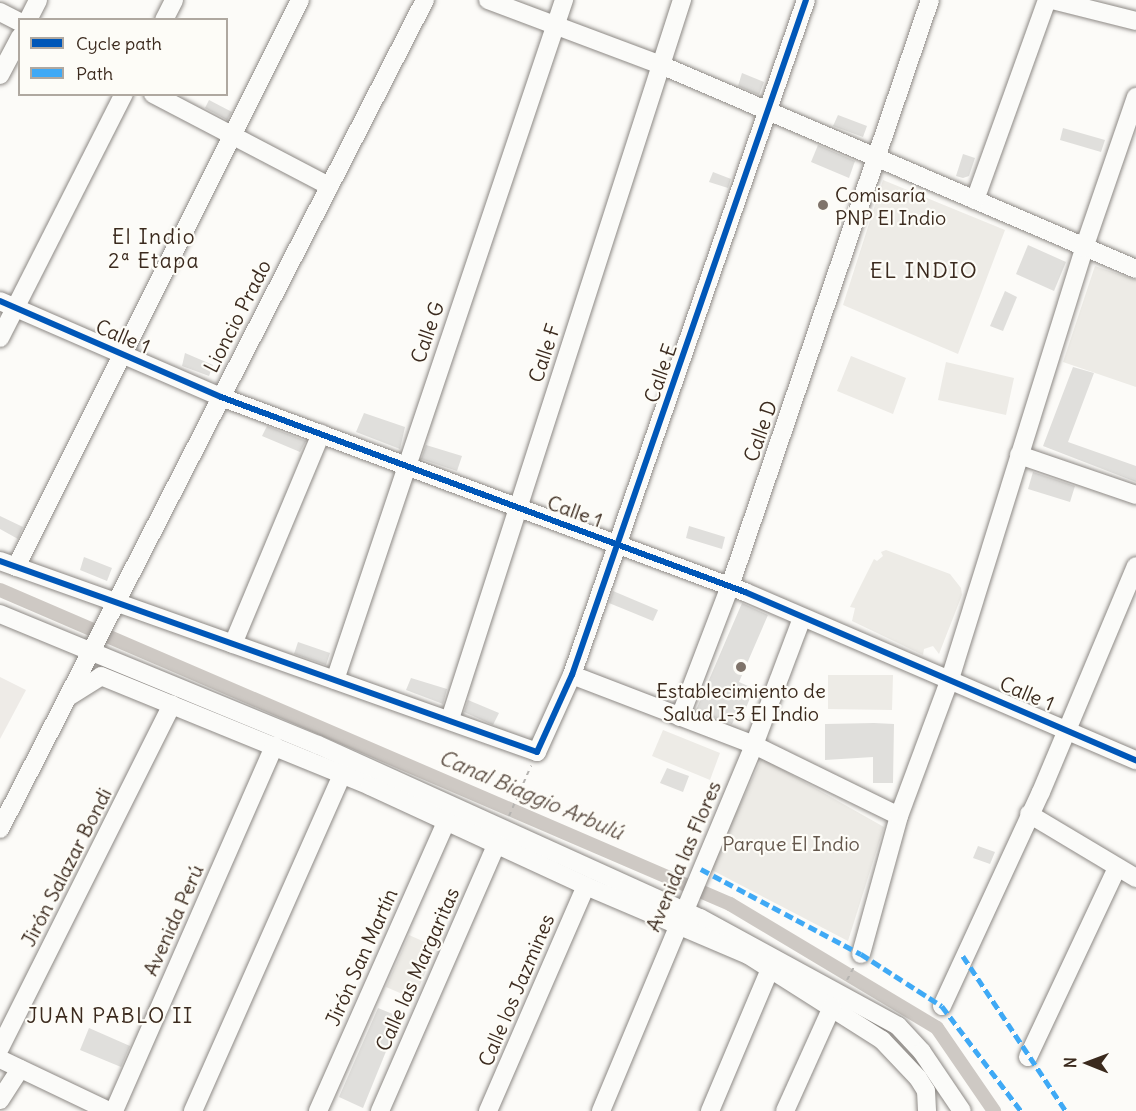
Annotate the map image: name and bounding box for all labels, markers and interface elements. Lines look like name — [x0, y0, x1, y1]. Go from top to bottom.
legend — [18, 18, 228, 96]
text: Cycle path — [76, 32, 162, 55]
text: Path — [76, 62, 113, 85]
place label: Comisaría PNP El Indio — [835, 182, 946, 229]
marker: Comisaría PNP El Indio — [816, 198, 830, 212]
district label: El Indio 2ª Etapa — [112, 224, 196, 274]
street label: Lioncio Prado — [198, 256, 276, 376]
district label: EL INDIO — [870, 258, 978, 284]
street label: Calle G — [405, 298, 449, 366]
street label: Calle 1 — [92, 314, 154, 358]
street label: Calle F — [523, 321, 565, 385]
street label: Calle E — [639, 340, 681, 406]
street label: Calle D — [738, 397, 782, 465]
street label: Calle 1 — [544, 490, 606, 532]
marker: Establecimiento de Salud I-3 El Indio — [732, 658, 750, 676]
street label: Calle 1 — [996, 671, 1058, 715]
place label: Establecimiento de Salud I-3 El Indio — [656, 678, 826, 725]
water label: Canal Biaggio Arbulú — [435, 745, 627, 845]
street label: Avenida las Flores — [640, 777, 726, 935]
street label: Jirón Salazar Bondi — [16, 784, 116, 950]
park label: Parque El Indio — [722, 831, 860, 855]
street label: Avenida Perú — [138, 861, 208, 979]
street label: Calle las Margaritas — [370, 883, 464, 1055]
street label: Jirón San Martín — [320, 885, 402, 1029]
street label: Calle los Jazmines — [473, 910, 559, 1070]
district label: JUAN PABLO II — [26, 1003, 194, 1029]
north arrow — [1058, 1033, 1118, 1093]
text: N — [1060, 1057, 1080, 1068]

